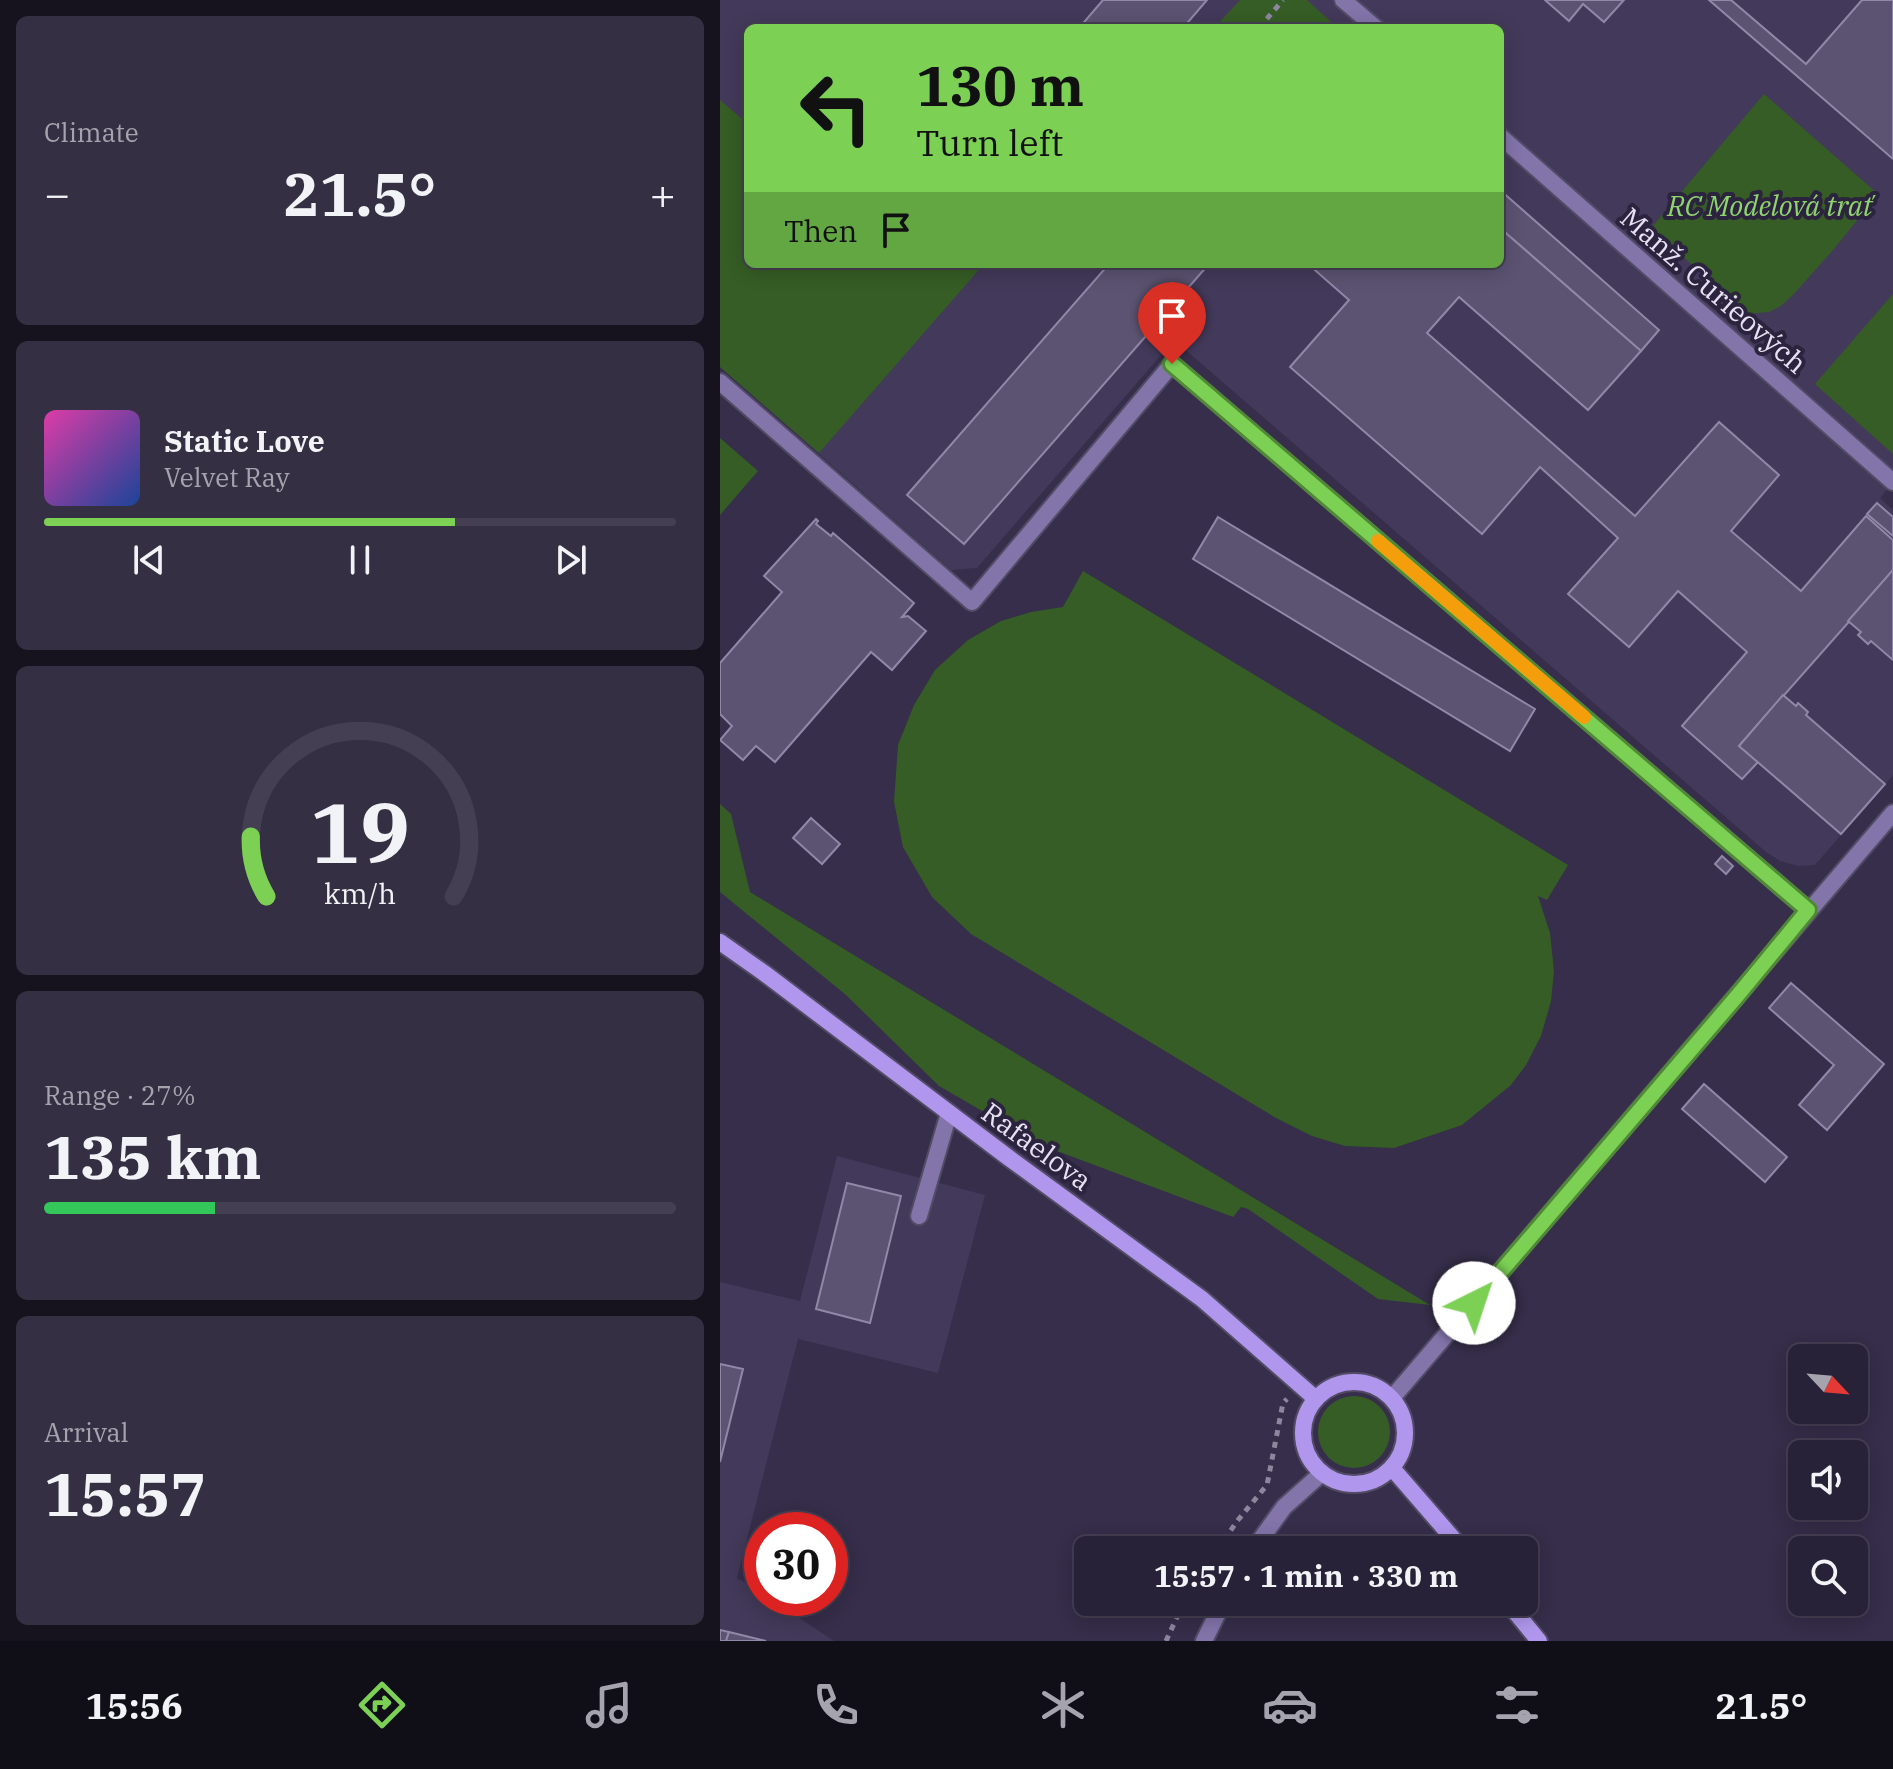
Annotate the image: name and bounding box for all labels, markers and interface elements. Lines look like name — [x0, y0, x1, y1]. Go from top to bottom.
text: 130 m — [916, 49, 1084, 121]
icon: left — [784, 56, 888, 160]
text: Climate — [44, 115, 139, 149]
text: Turn left — [916, 119, 1063, 166]
text: 21.5° — [283, 154, 437, 233]
text: − — [44, 165, 70, 222]
text: + — [650, 165, 676, 222]
park label: RC Modelová trať — [1666, 187, 1877, 224]
street label: Manž. Curieových — [1613, 199, 1815, 381]
icon: arrive — [874, 208, 918, 252]
text: Then — [784, 211, 858, 250]
pin — [1138, 282, 1206, 364]
icon: arrive — [1150, 294, 1194, 338]
text: Static Love — [164, 421, 325, 460]
text: Velvet Ray — [164, 460, 290, 494]
icon: previous — [127, 538, 171, 582]
icon: pause — [338, 538, 382, 582]
icon: next — [549, 538, 593, 582]
text: 19 — [310, 777, 410, 885]
text: km/h — [324, 875, 396, 912]
text: Range · 27% — [44, 1078, 196, 1112]
street label: Rafaelova — [975, 1094, 1099, 1198]
text: 135 km — [44, 1117, 262, 1196]
position arrow — [1432, 1261, 1516, 1345]
north arrow — [1788, 1344, 1868, 1424]
map controls — [1788, 1344, 1868, 1616]
text: Arrival — [44, 1415, 129, 1449]
button: sound — [1788, 1440, 1868, 1520]
text: 15:57 — [44, 1454, 206, 1533]
speed limit sign: 30 — [744, 1512, 848, 1616]
button: search — [1788, 1536, 1868, 1616]
text: 15:57 · 1 min · 330 m — [1154, 1556, 1458, 1595]
icon: directions — [354, 1677, 410, 1733]
icon: music — [581, 1677, 637, 1733]
icon: phone — [808, 1677, 864, 1733]
icon: climate — [1035, 1677, 1091, 1733]
icon: car — [1262, 1677, 1318, 1733]
icon: filters — [1489, 1677, 1545, 1733]
text: 15:56 — [85, 1682, 183, 1729]
text: 21.5° — [1716, 1682, 1807, 1729]

